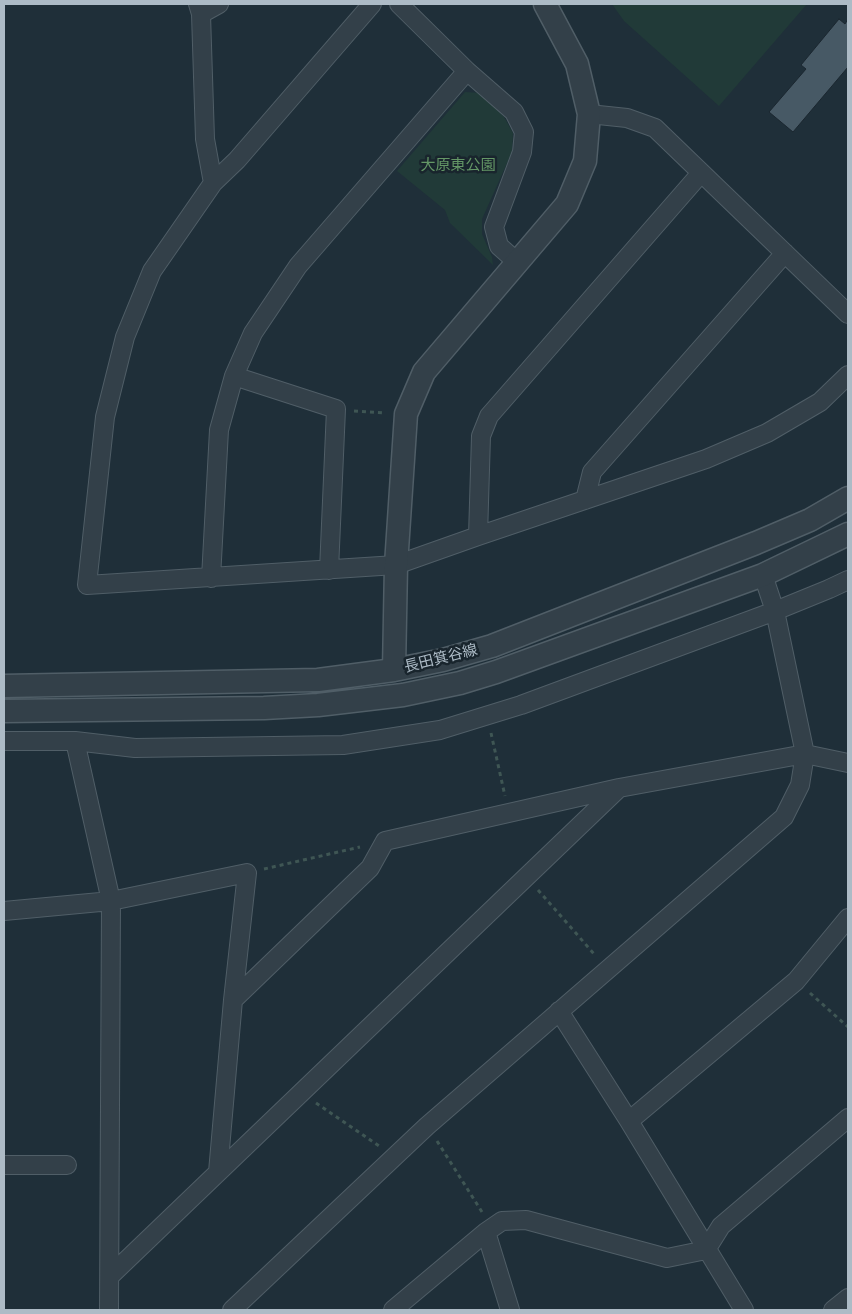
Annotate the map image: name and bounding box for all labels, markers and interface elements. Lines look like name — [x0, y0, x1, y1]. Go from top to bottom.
park label: 大原東公園 — [421, 157, 495, 175]
street label: 長田箕谷線 — [402, 641, 480, 677]

